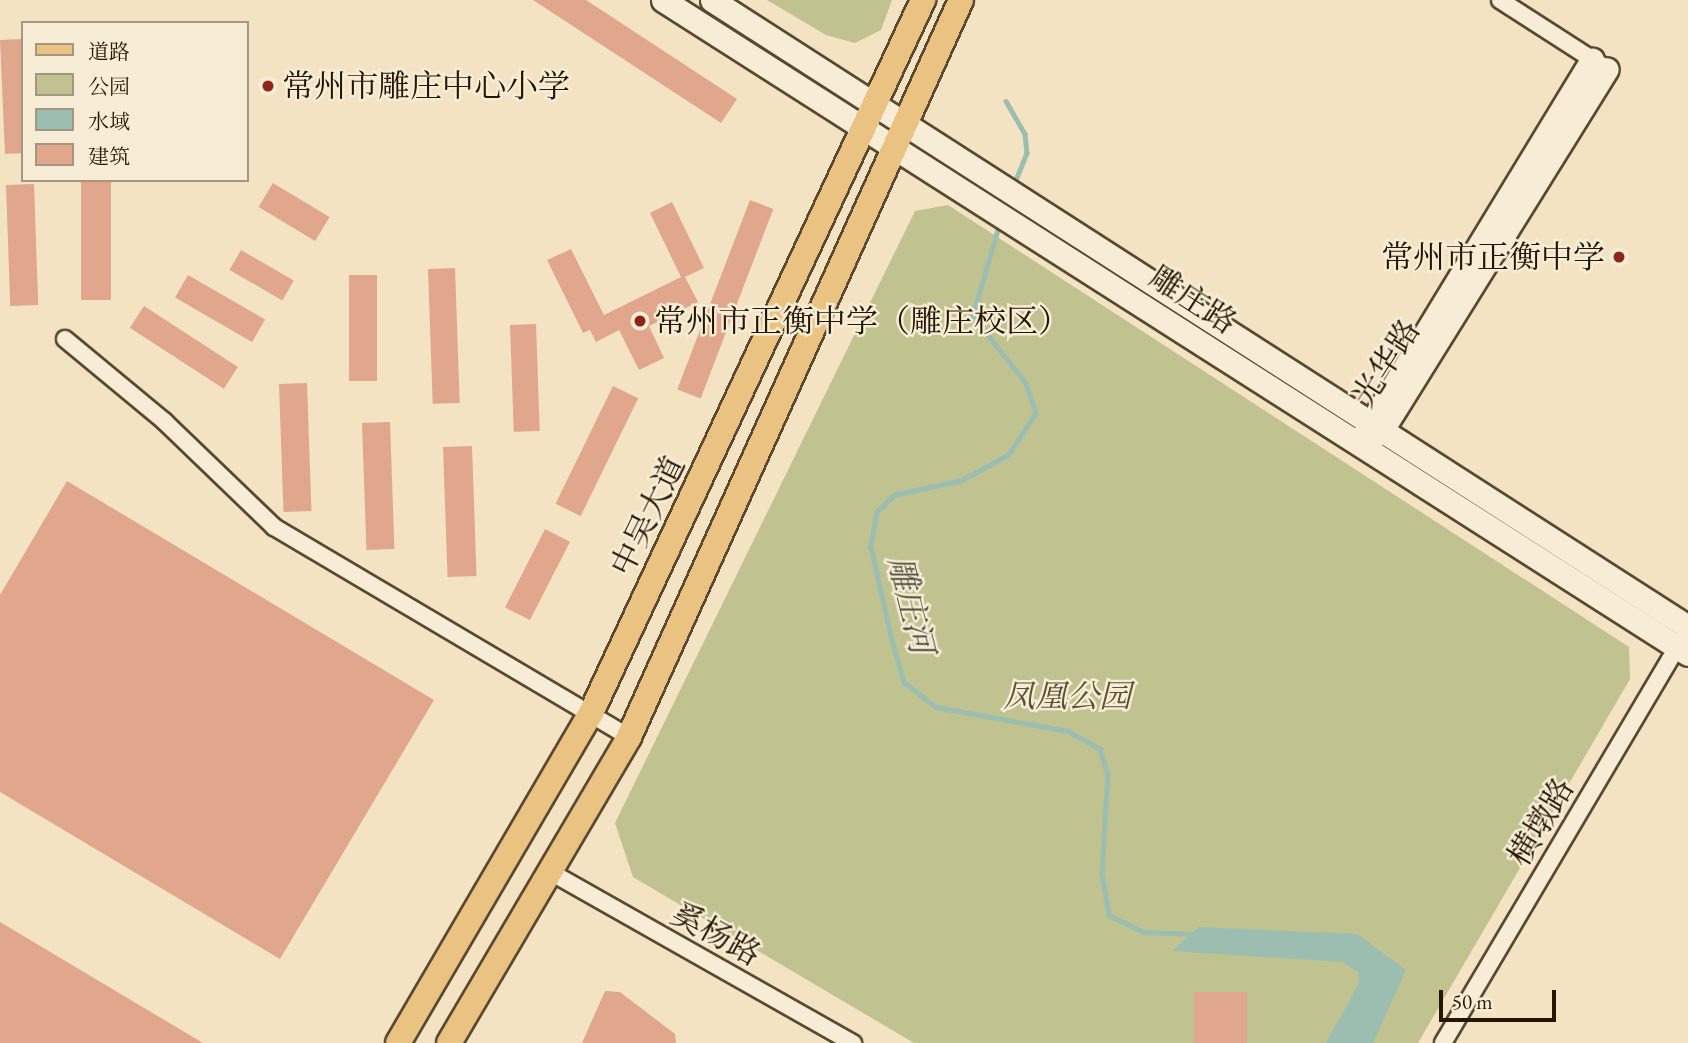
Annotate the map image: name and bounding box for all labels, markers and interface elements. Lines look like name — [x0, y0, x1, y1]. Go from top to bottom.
legend — [21, 21, 248, 182]
text: 道路 — [88, 38, 130, 65]
place label: 常州市雕庄中心小学 — [282, 67, 570, 105]
text: 公园 — [88, 73, 130, 100]
marker: 常州市雕庄中心小学 — [260, 78, 276, 94]
text: 水域 — [88, 108, 130, 135]
text: 建筑 — [88, 143, 130, 170]
place label: 常州市正衡中学 — [1381, 238, 1605, 276]
marker: 常州市正衡中学 — [1611, 249, 1627, 265]
street label: 雕庄路 — [1142, 258, 1244, 342]
place label: 常州市正衡中学（雕庄校区） — [654, 302, 1070, 340]
street label: 光华路 — [1344, 312, 1428, 414]
marker: 常州市正衡中学（雕庄校区） — [632, 313, 648, 329]
street label: 中吴大道 — [603, 450, 693, 582]
water label: 雕庄河 — [880, 552, 942, 658]
park label: 凤凰公园 — [1003, 677, 1131, 715]
street label: 横墩路 — [1500, 771, 1582, 873]
street label: 奚杨路 — [665, 894, 767, 974]
scale bar — [1443, 976, 1560, 1020]
text: 50 m — [1452, 988, 1493, 1015]

